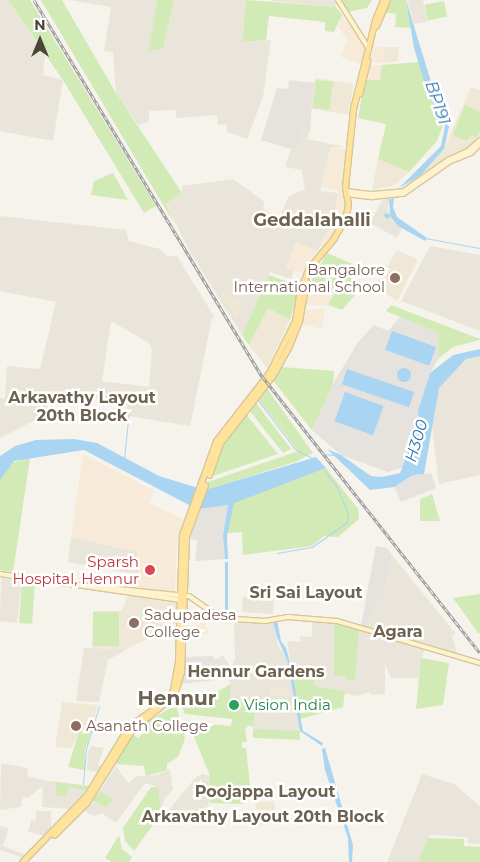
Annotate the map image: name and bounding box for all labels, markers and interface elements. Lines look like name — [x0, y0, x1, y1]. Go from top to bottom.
north arrow — [15, 15, 65, 65]
text: N — [34, 16, 46, 34]
water label: BP191 — [421, 79, 453, 127]
district label: Geddalahalli — [253, 209, 371, 231]
place label: Bangalore International School — [234, 260, 385, 295]
marker: Bangalore International School — [389, 272, 401, 284]
district label: Arkavathy Layout 20th Block — [8, 388, 156, 426]
water label: H300 — [402, 418, 432, 464]
place label: Sparsh Hospital, Hennur — [13, 552, 139, 587]
marker: Sparsh Hospital, Hennur — [143, 563, 157, 577]
district label: Sri Sai Layout — [249, 583, 363, 603]
place label: Sadupadesa College — [144, 605, 237, 640]
marker: Sadupadesa College — [128, 617, 140, 629]
district label: Agara — [373, 622, 423, 642]
district label: Hennur Gardens — [187, 662, 325, 682]
district label: Hennur — [138, 686, 216, 710]
place label: Vision India — [244, 696, 331, 714]
marker: Vision India — [228, 699, 240, 711]
place label: Asanath College — [86, 717, 208, 735]
marker: Asanath College — [70, 720, 82, 732]
district label: Poojappa Layout — [195, 782, 335, 802]
district label: Arkavathy Layout 20th Block — [142, 807, 384, 827]

